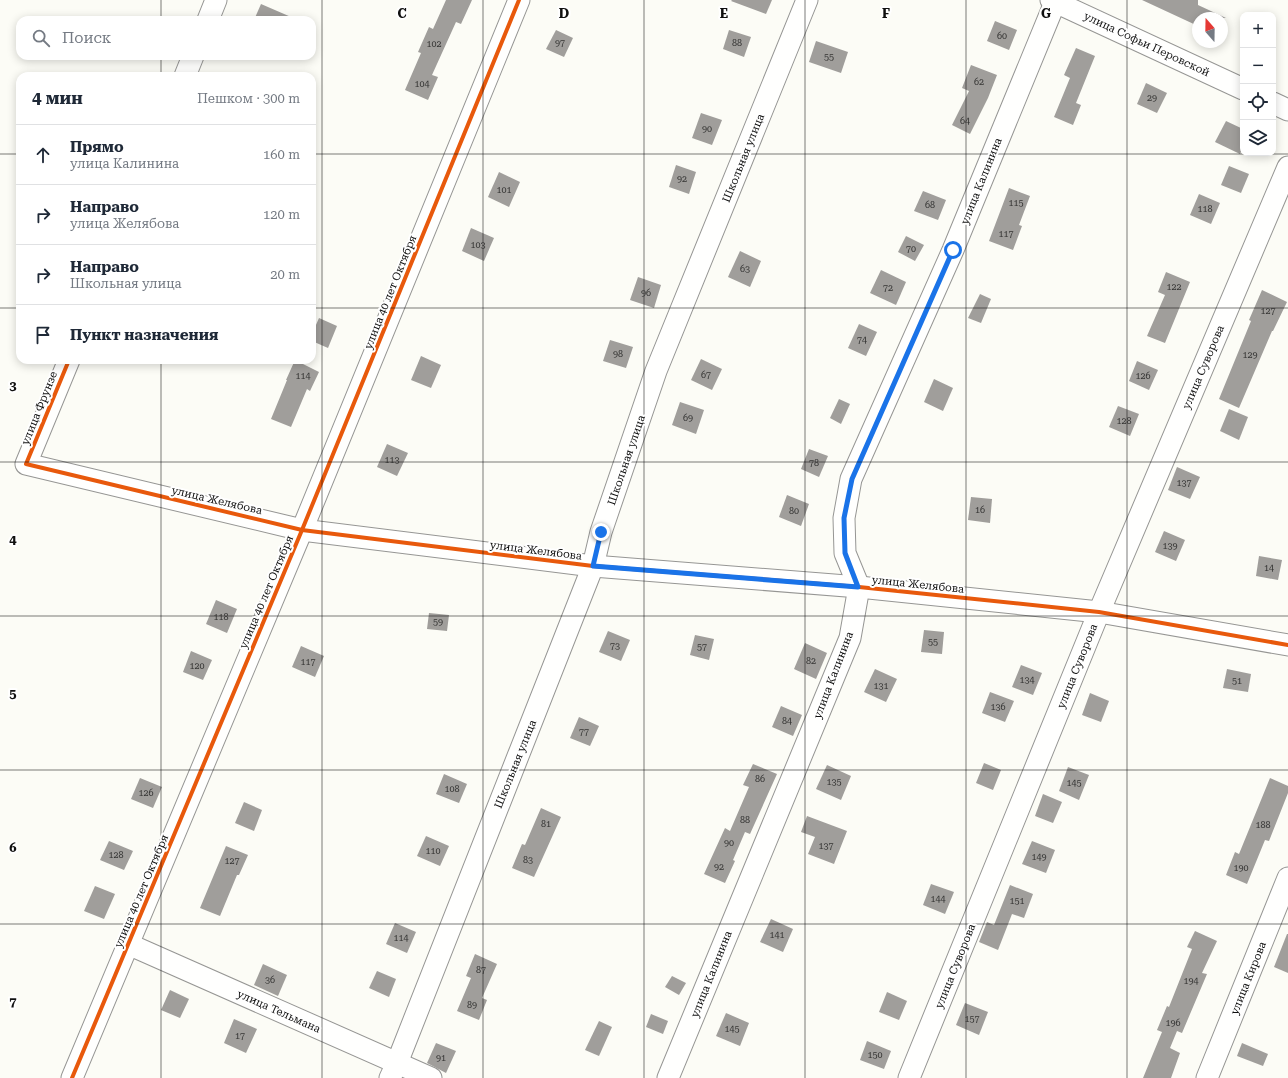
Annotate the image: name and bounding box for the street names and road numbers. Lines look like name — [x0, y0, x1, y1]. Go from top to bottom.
street label: улица Софьи Перовской — [1082, 10, 1212, 79]
street label: Школьная улица — [720, 112, 767, 204]
street label: улица Калинина — [958, 136, 1005, 226]
street label: улица 40 лет Октября — [362, 233, 419, 351]
street label: улица Суворова — [1180, 323, 1227, 411]
street label: улица Фрунзе — [19, 369, 60, 447]
street label: Школьная улица — [605, 413, 648, 507]
street label: улица Желябова — [170, 484, 263, 517]
street label: улица 40 лет Октября — [237, 534, 296, 651]
street label: улица Желябова — [489, 538, 583, 563]
street label: улица Желябова — [871, 573, 965, 596]
street label: улица Суворова — [1055, 622, 1100, 710]
street label: улица Калинина — [811, 630, 856, 721]
street label: Школьная улица — [492, 718, 539, 810]
street label: улица 40 лет Октября — [112, 833, 171, 950]
street label: улица Суворова — [933, 922, 978, 1010]
street label: улица Калинина — [688, 929, 735, 1019]
street label: улица Кирова — [1228, 940, 1269, 1017]
street label: улица Тельмана — [235, 987, 322, 1036]

